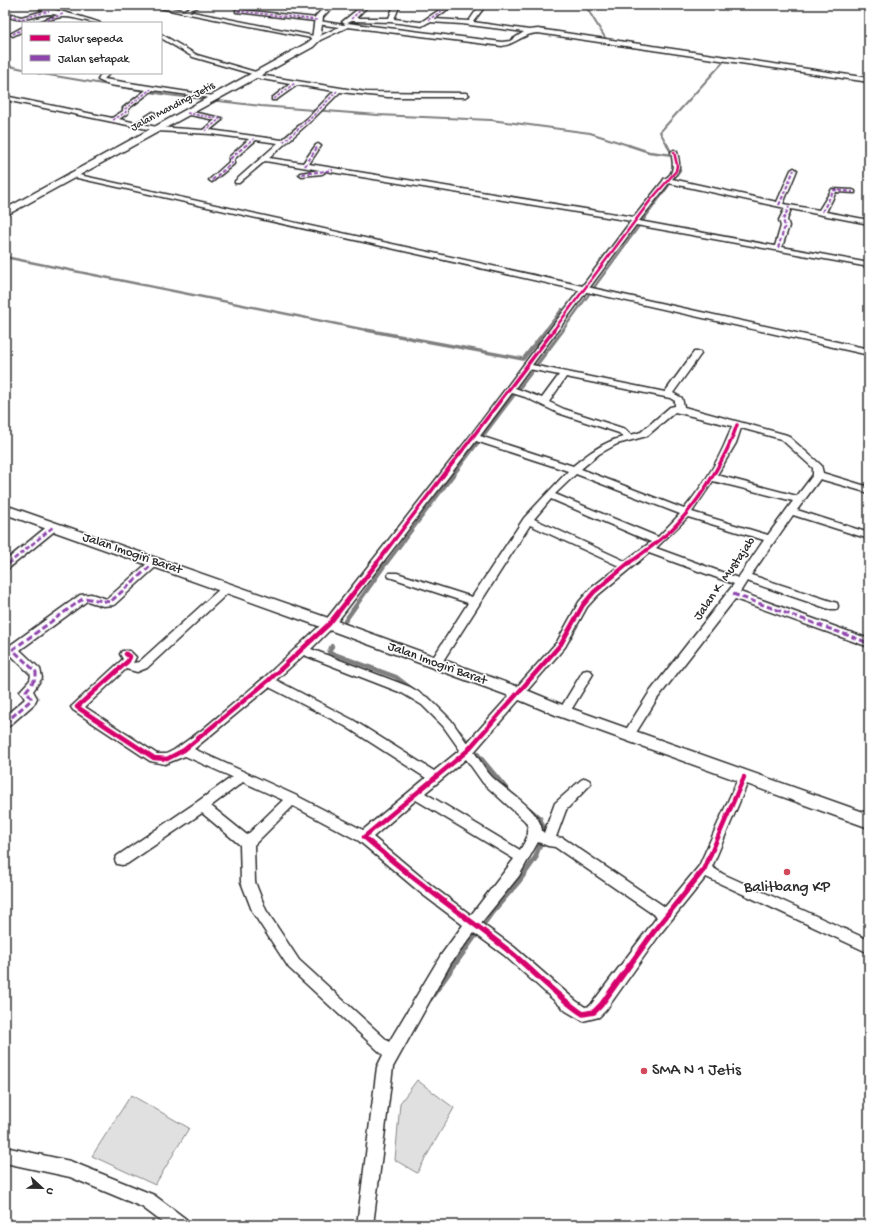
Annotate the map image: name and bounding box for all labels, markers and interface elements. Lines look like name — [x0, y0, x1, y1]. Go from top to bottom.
legend — [22, 22, 162, 74]
text: Jalur sepeda — [58, 33, 123, 47]
text: Jalan setapak — [58, 53, 131, 67]
street label: Jalan Manding-Jetis — [129, 79, 218, 134]
street label: Jalan Imogiri Barat — [80, 530, 185, 579]
street label: Jalan K. Mustajab — [691, 534, 759, 623]
street label: Jalan Imogiri Barat — [385, 639, 490, 689]
marker: Balitbang KP — [782, 867, 792, 877]
place label: Balitbang KP — [743, 879, 830, 898]
place label: SMA N 1 Jetis — [652, 1062, 742, 1081]
marker: SMA N 1 Jetis — [639, 1066, 649, 1076]
north arrow — [22, 1168, 62, 1208]
text: U — [42, 1186, 56, 1197]

